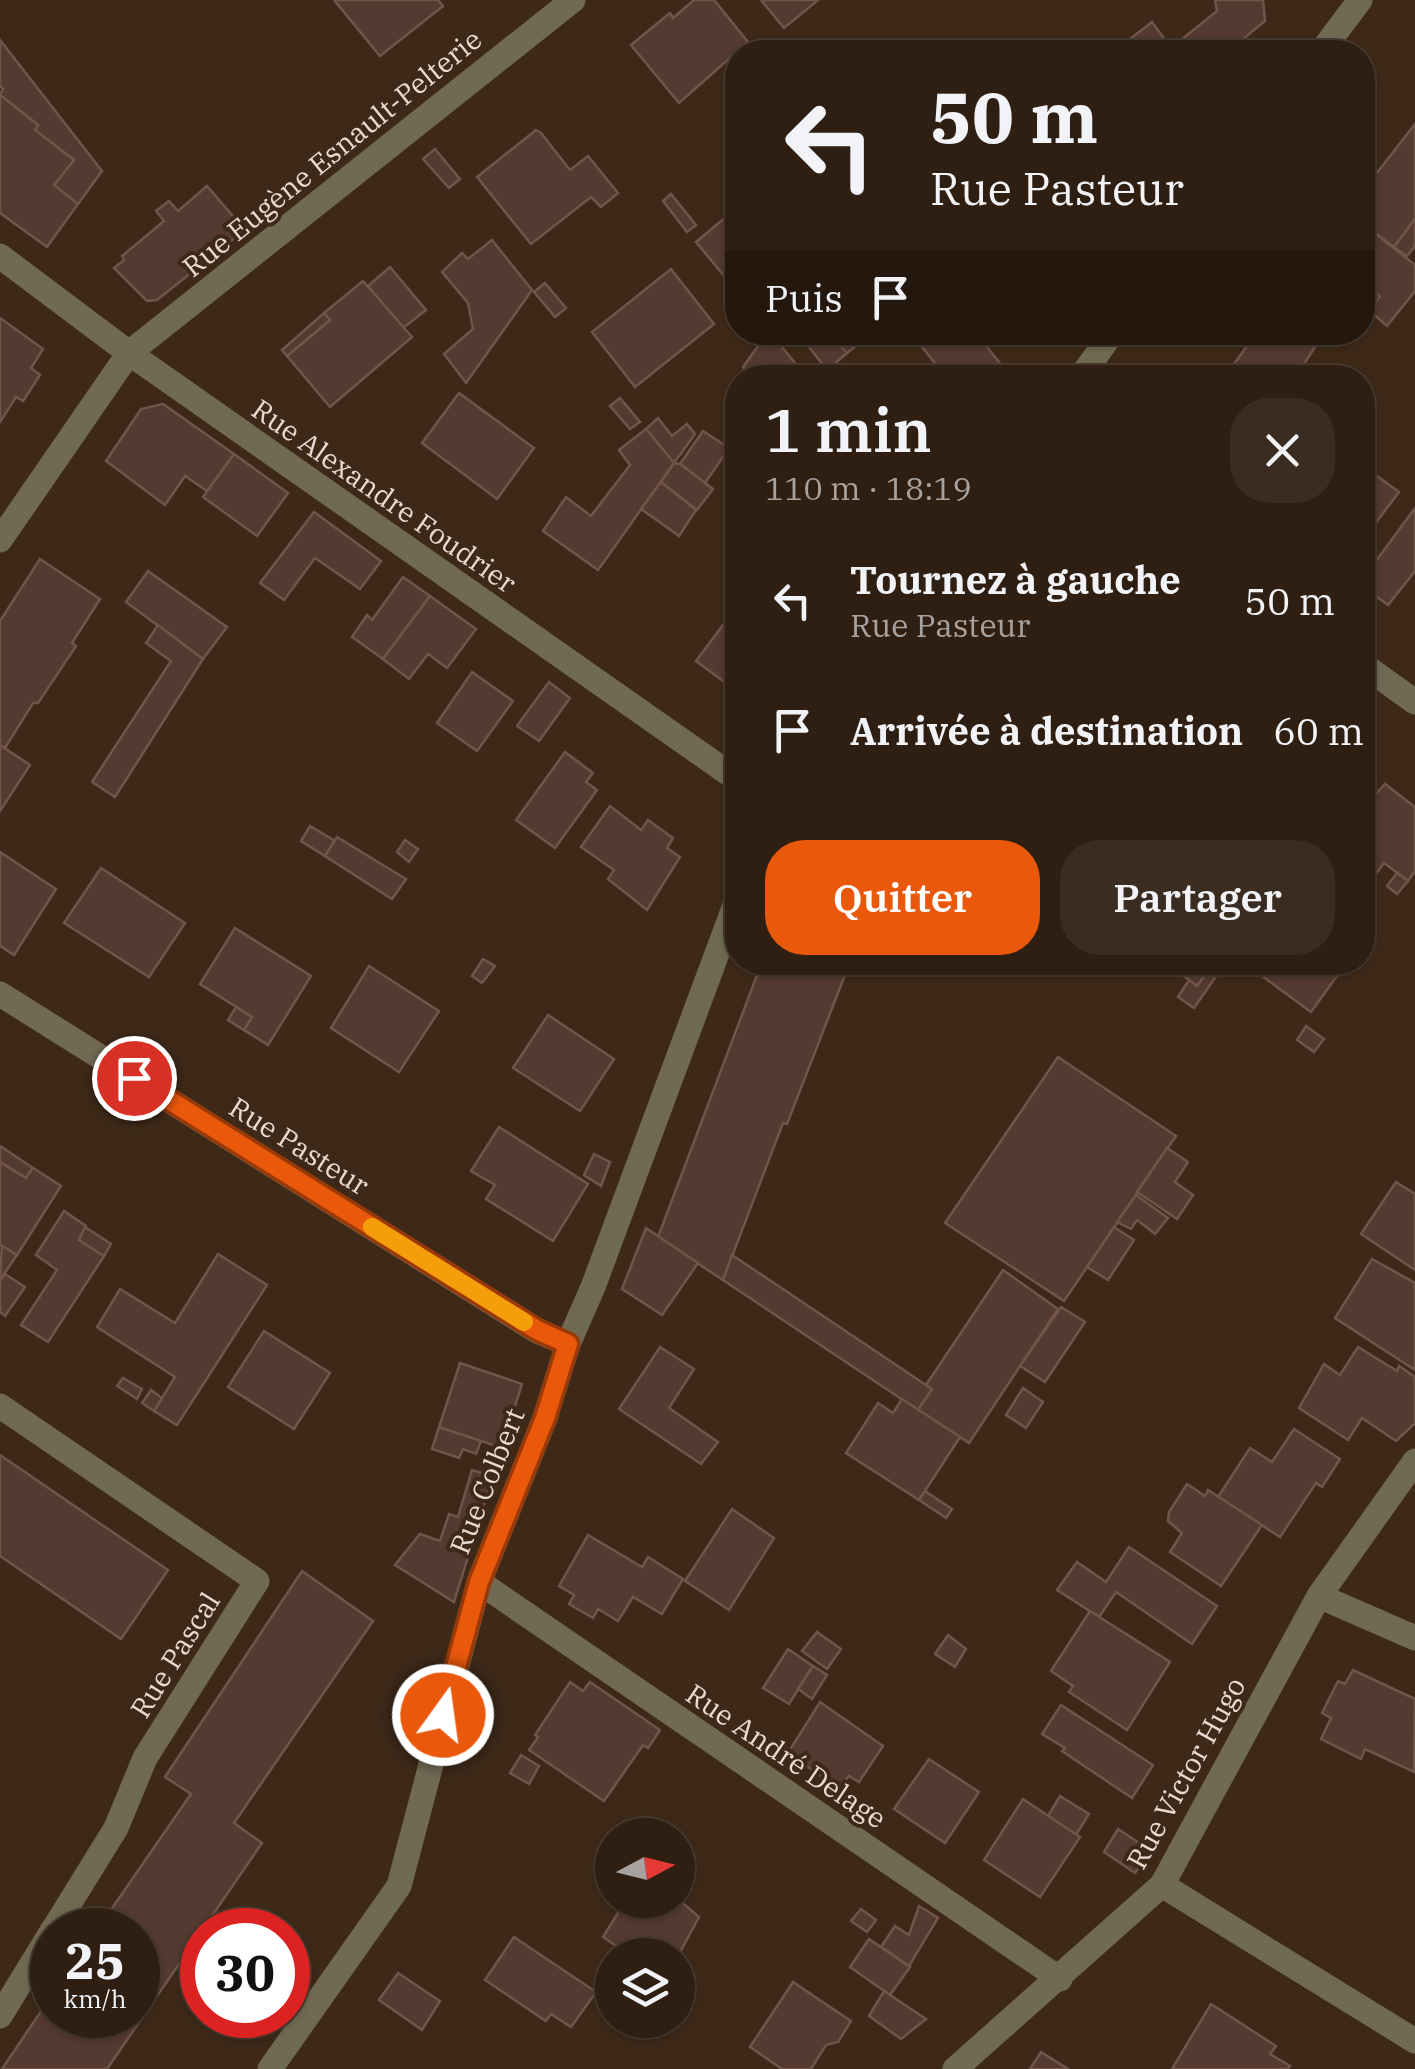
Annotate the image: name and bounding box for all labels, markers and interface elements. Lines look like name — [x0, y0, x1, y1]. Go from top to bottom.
street label: Rue Eugène Esnault-Pelterie — [175, 20, 489, 285]
text: 50 m — [930, 71, 1098, 162]
icon: left — [765, 80, 895, 210]
text: Rue Pasteur — [930, 159, 1184, 217]
icon: arrive — [863, 270, 918, 325]
text: Puis — [765, 273, 843, 322]
street label: Rue Alexandre Foudrier — [245, 390, 524, 601]
text: 1 min — [765, 390, 932, 469]
button: close — [1230, 398, 1335, 503]
text: 110 m · 18:19 — [765, 467, 972, 509]
text: Tournez à gauche — [850, 555, 1181, 604]
icon: left — [765, 573, 820, 628]
text: 50 m — [1244, 576, 1335, 625]
text: Rue Pasteur — [850, 604, 1031, 646]
icon: arrive — [765, 703, 820, 758]
text: Arrivée à destination — [850, 706, 1243, 755]
text: 60 m — [1273, 706, 1364, 755]
button: Quitter — [765, 840, 1040, 955]
button: Partager — [1060, 840, 1335, 955]
pin — [92, 1036, 177, 1121]
icon: arrive — [107, 1051, 162, 1106]
street label: Rue Pasteur — [222, 1088, 377, 1203]
street label: Rue Colbert — [441, 1402, 533, 1559]
street label: Rue Pascal — [121, 1585, 228, 1725]
position arrow — [391, 1663, 495, 1767]
street label: Rue Victor Hugo — [1118, 1670, 1254, 1875]
street label: Rue André Delage — [679, 1675, 894, 1836]
north arrow — [595, 1818, 695, 1918]
map controls — [595, 1818, 695, 2038]
speed limit sign: 30 — [180, 1908, 310, 2038]
text: 25 — [65, 1928, 125, 1993]
button: layers — [595, 1938, 695, 2038]
text: km/h — [63, 1982, 127, 2015]

